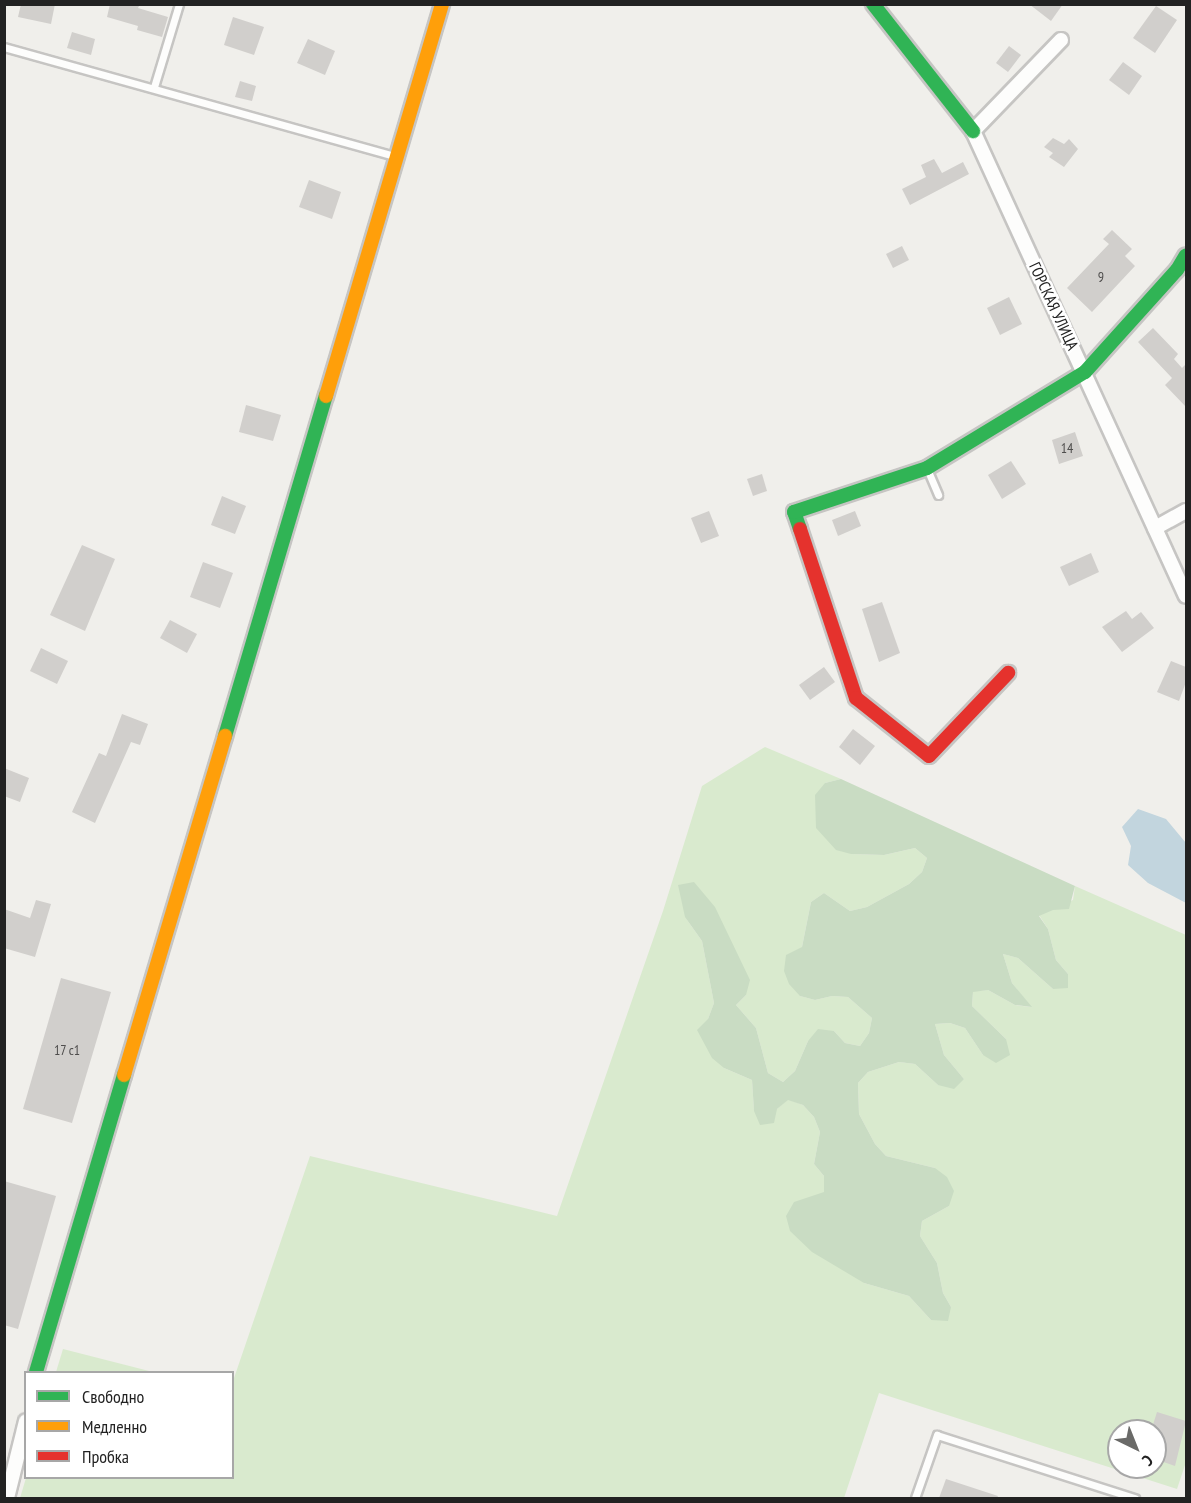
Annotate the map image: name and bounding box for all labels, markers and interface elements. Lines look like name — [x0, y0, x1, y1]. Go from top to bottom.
street label: ГОРСКАЯ УЛИЦА — [1025, 259, 1083, 353]
house number: 9 — [1098, 269, 1104, 285]
house number: 14 — [1061, 440, 1073, 456]
house number: 17 с1 — [54, 1042, 80, 1058]
legend — [24, 1371, 234, 1479]
text: Свободно — [82, 1385, 144, 1408]
text: Медленно — [82, 1415, 147, 1438]
north arrow — [1107, 1419, 1167, 1479]
text: Пробка — [82, 1445, 129, 1468]
text: С — [1138, 1451, 1157, 1471]

